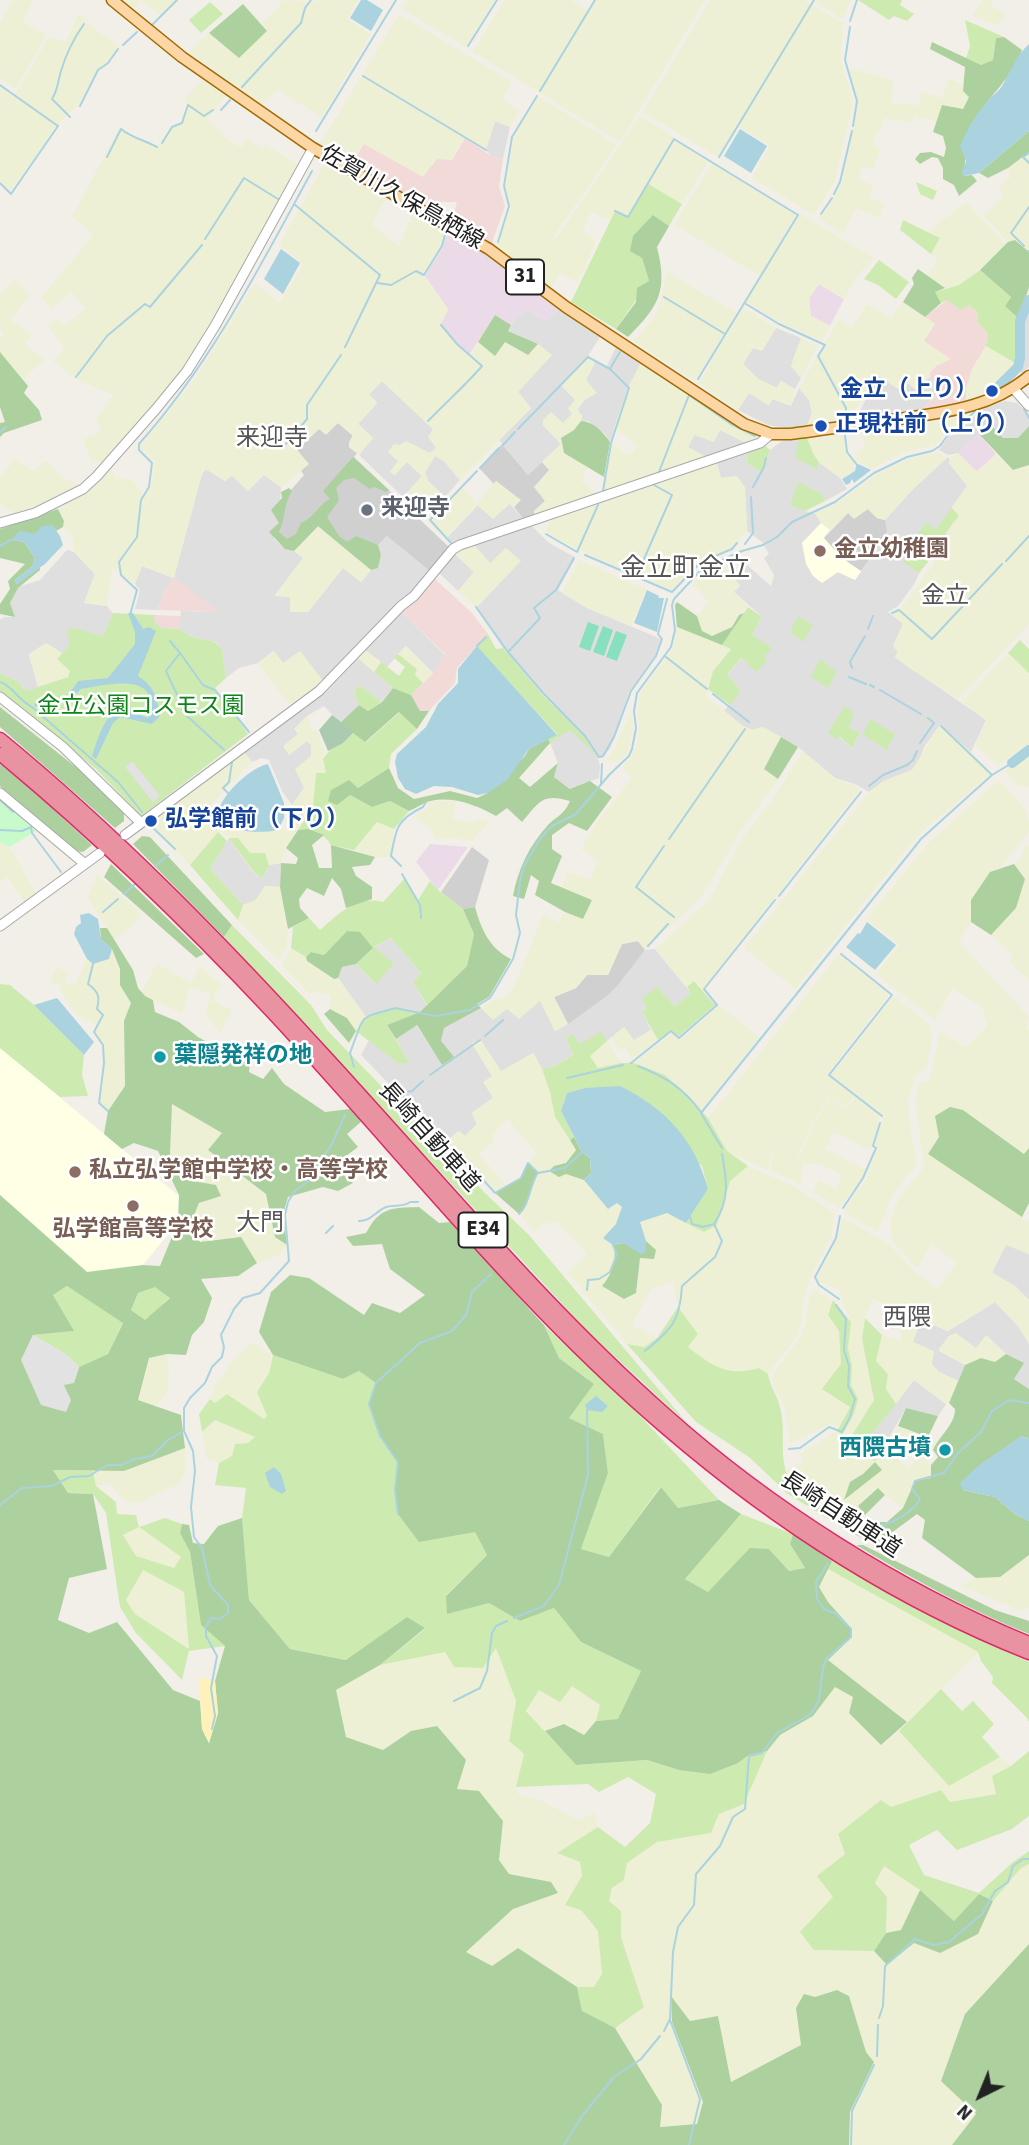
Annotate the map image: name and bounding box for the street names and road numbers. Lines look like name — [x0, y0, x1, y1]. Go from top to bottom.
street label: 佐賀川久保鳥栖線 — [314, 141, 488, 257]
road number: 31 — [506, 260, 544, 294]
street label: 長崎自動車道 — [372, 1077, 484, 1199]
road number: E34 — [458, 1212, 508, 1248]
street label: 長崎自動車道 — [775, 1467, 905, 1565]

